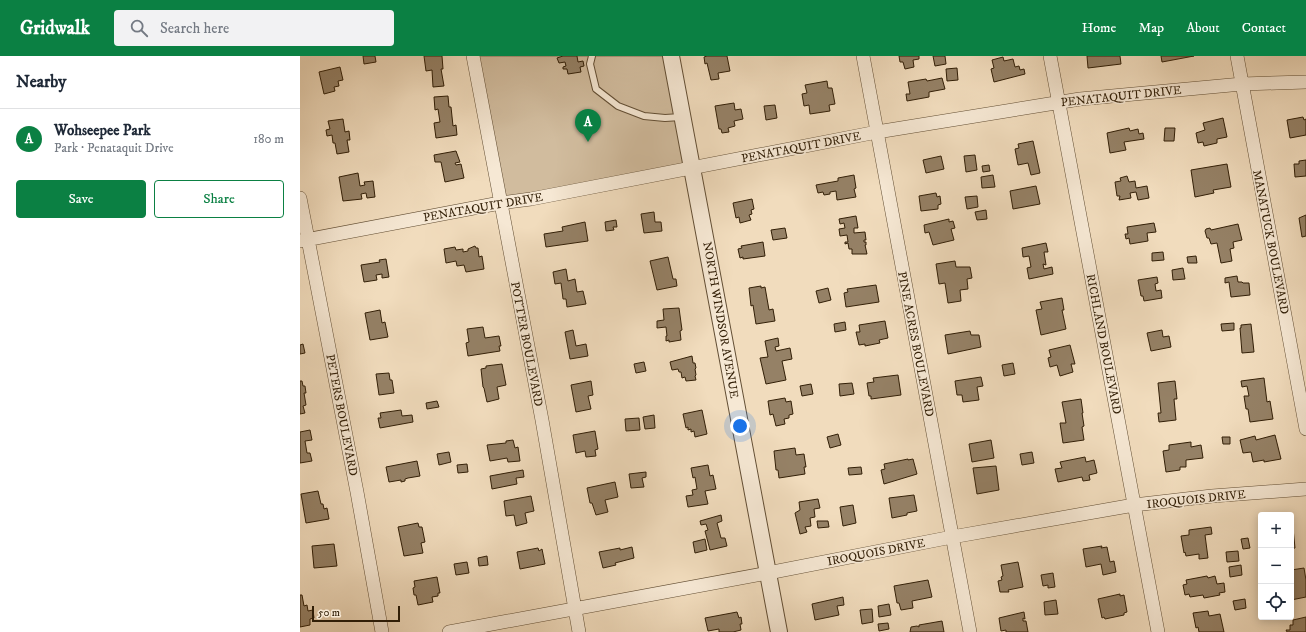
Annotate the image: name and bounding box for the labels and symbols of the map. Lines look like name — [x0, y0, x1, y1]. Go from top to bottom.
street label: PENATAQUIT DRIVE — [1060, 83, 1183, 110]
pin: A — [575, 109, 601, 142]
street label: PENATAQUIT DRIVE — [740, 128, 863, 166]
street label: MANATUCK BOULEVARD — [1249, 169, 1292, 316]
street label: PENATAQUIT DRIVE — [422, 189, 545, 225]
street label: NORTH WINDSOR AVENUE — [699, 241, 742, 400]
street label: PINE ACRES BOULEVARD — [894, 270, 937, 418]
street label: RICHLAND BOULEVARD — [1083, 273, 1125, 416]
street label: POTTER BOULEVARD — [507, 280, 546, 408]
street label: PETERS BOULEVARD — [322, 353, 361, 477]
your location — [730, 416, 750, 436]
street label: IROQUOIS DRIVE — [1146, 487, 1247, 512]
street label: IROQUOIS DRIVE — [826, 536, 927, 569]
scale bar — [312, 604, 400, 623]

